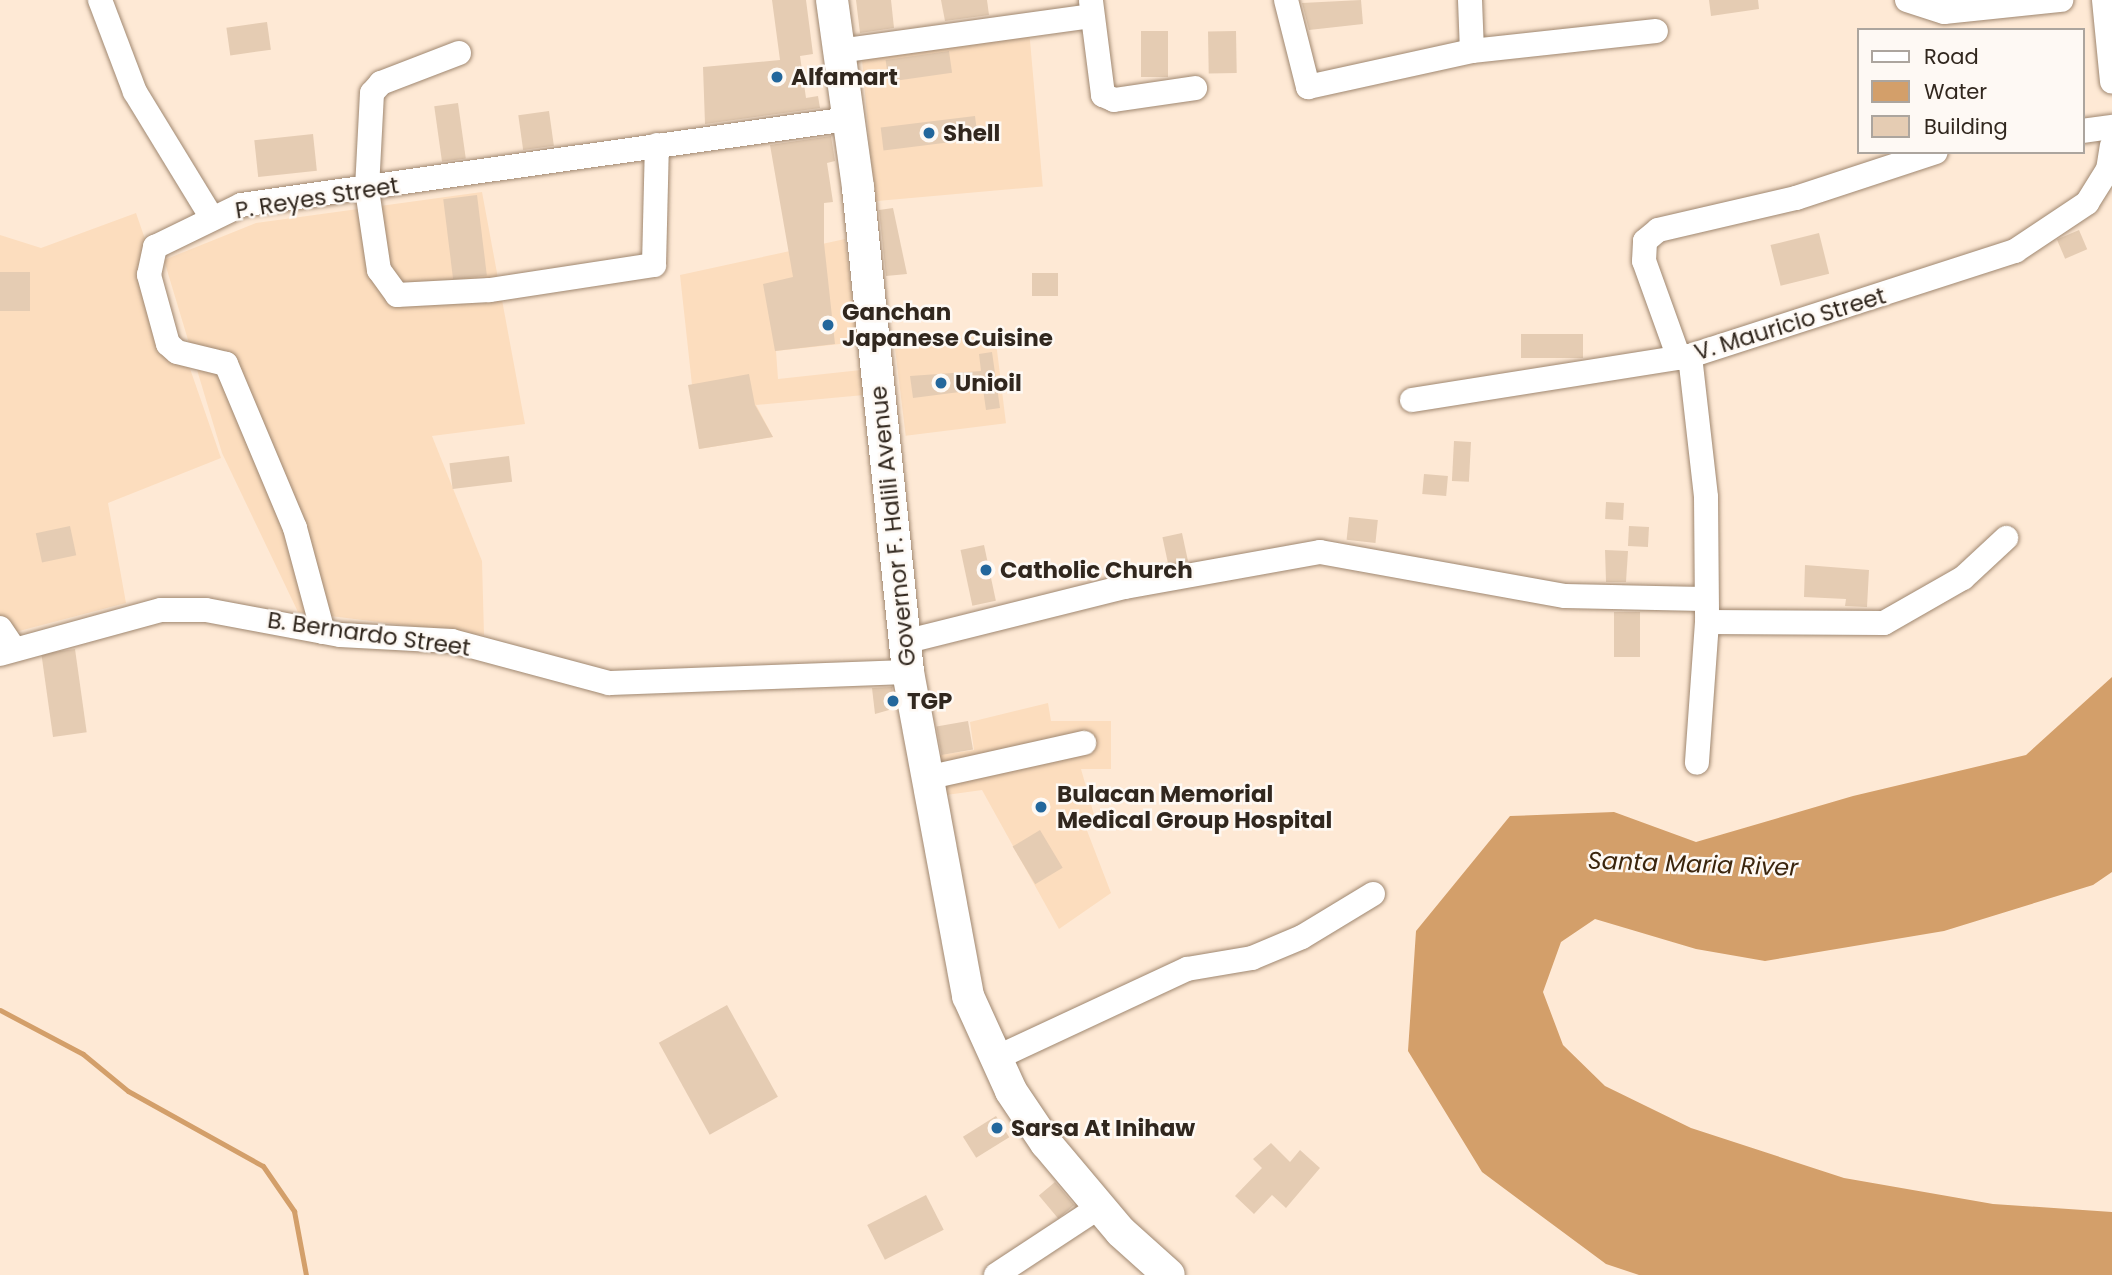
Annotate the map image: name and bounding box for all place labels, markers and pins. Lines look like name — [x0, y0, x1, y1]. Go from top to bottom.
place label: Alfamart — [791, 63, 898, 91]
marker: Alfamart — [769, 69, 785, 85]
place label: Shell — [943, 119, 1000, 147]
marker: Shell — [921, 125, 937, 141]
place label: Ganchan Japanese Cuisine — [842, 298, 1053, 352]
marker: Ganchan Japanese Cuisine — [820, 317, 836, 333]
place label: Unioil — [955, 369, 1022, 397]
marker: Unioil — [933, 375, 949, 391]
place label: Catholic Church — [1000, 556, 1193, 584]
marker: Catholic Church — [978, 562, 994, 578]
place label: TGP — [907, 687, 952, 715]
marker: TGP — [885, 693, 901, 709]
place label: Bulacan Memorial Medical Group Hospital — [1057, 780, 1332, 834]
marker: Bulacan Memorial Medical Group Hospital — [1031, 797, 1051, 817]
place label: Sarsa At Inihaw — [1011, 1114, 1195, 1142]
marker: Sarsa At Inihaw — [989, 1120, 1005, 1136]

